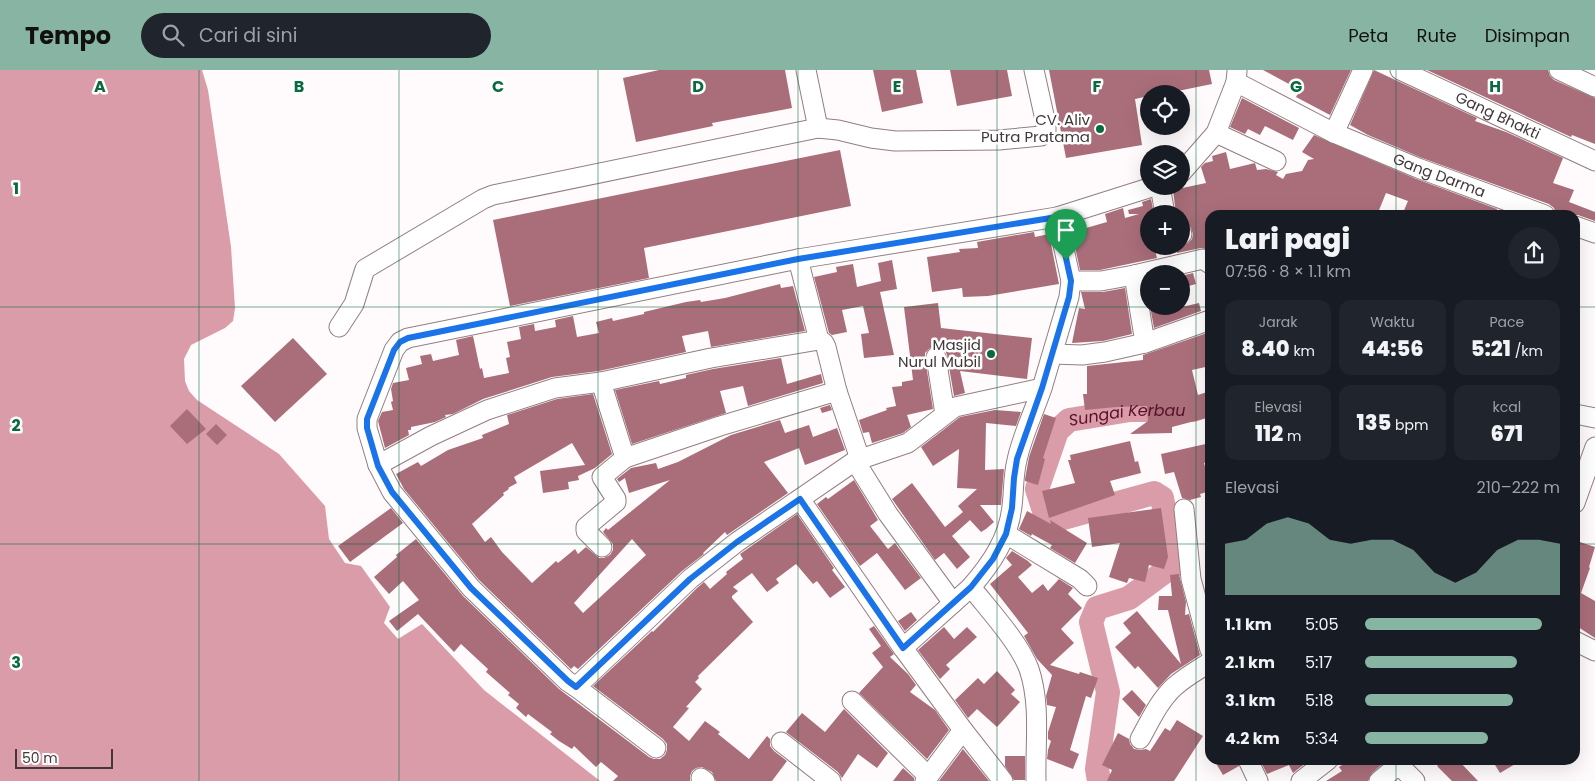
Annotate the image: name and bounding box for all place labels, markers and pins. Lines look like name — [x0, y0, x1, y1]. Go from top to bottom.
place label: CV. Aliv Putra Pratama — [981, 109, 1091, 147]
marker: CV. Aliv Putra Pratama — [1094, 123, 1106, 135]
pin — [1045, 209, 1087, 260]
place label: Masjid Nurul Mubil — [898, 334, 981, 372]
marker: Masjid Nurul Mubil — [985, 348, 997, 360]

